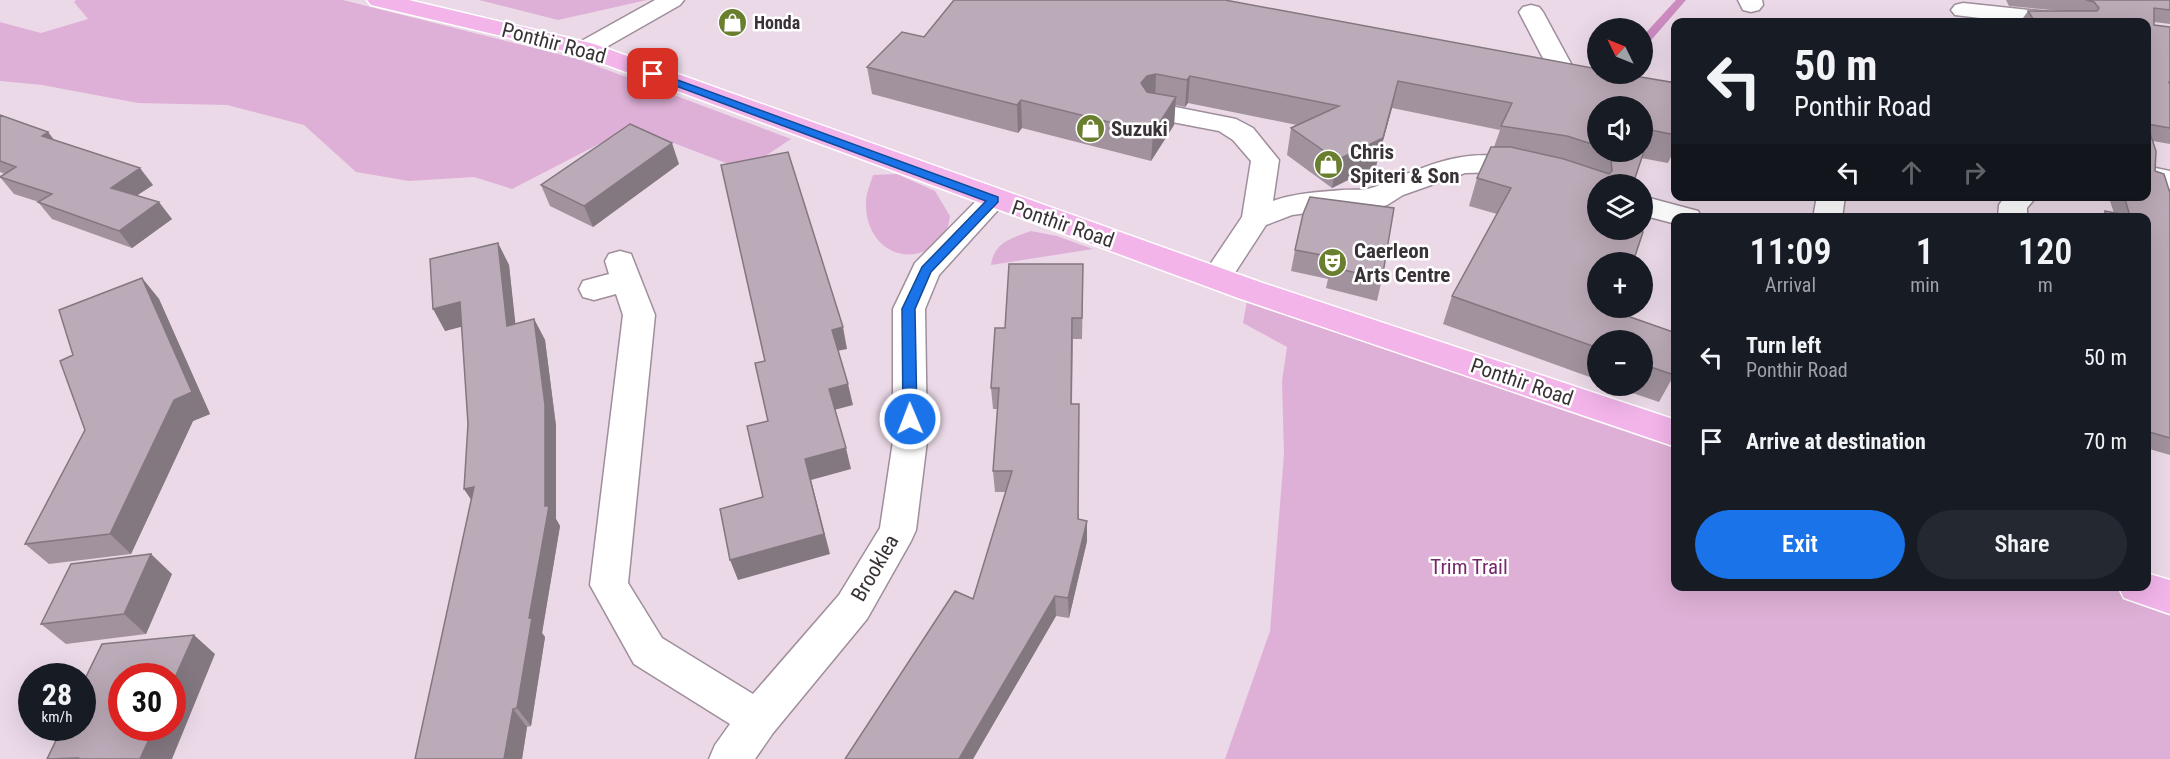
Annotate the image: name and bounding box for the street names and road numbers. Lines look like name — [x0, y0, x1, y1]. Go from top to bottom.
street label: Ponthir Road — [499, 18, 609, 68]
street label: Ponthir Road — [1009, 195, 1117, 253]
street label: Ponthir Road — [1468, 353, 1576, 411]
street label: Brooklea — [846, 530, 904, 606]

